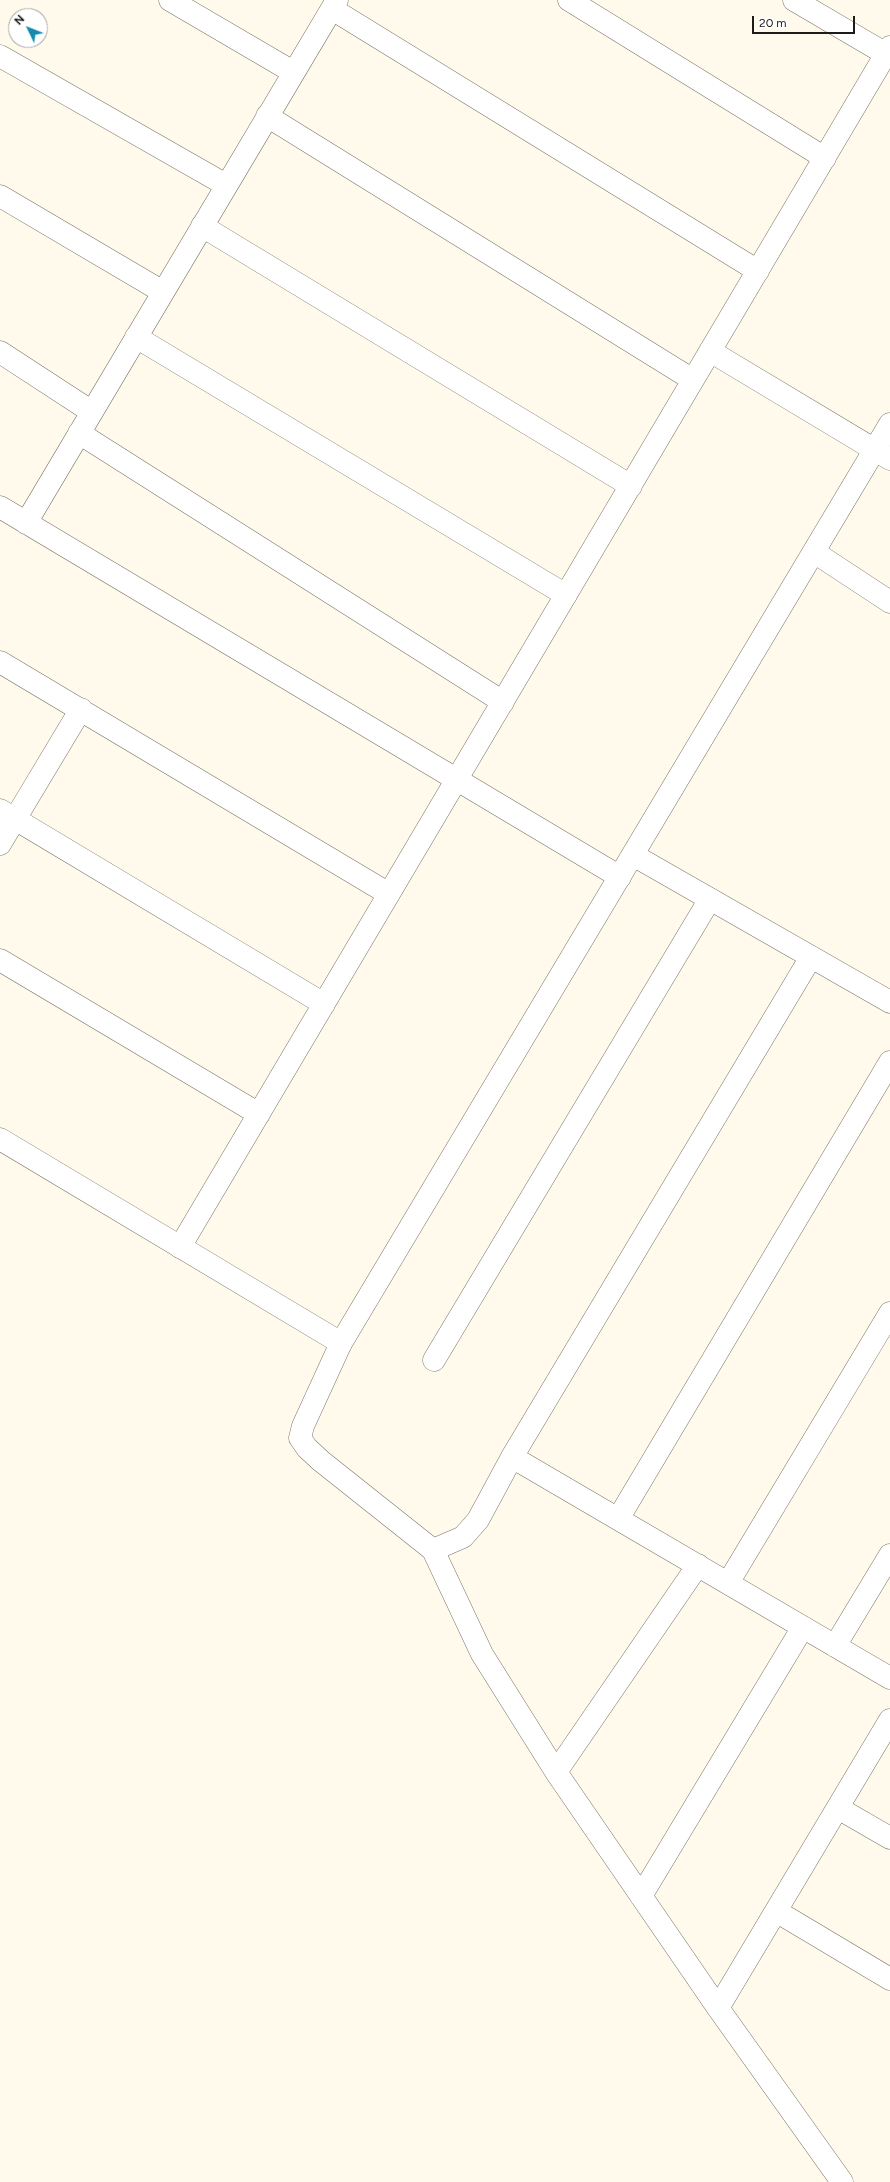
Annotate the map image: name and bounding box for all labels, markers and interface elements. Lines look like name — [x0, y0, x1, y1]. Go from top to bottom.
north arrow — [8, 8, 48, 48]
scale bar — [754, 8, 857, 34]
text: N — [12, 13, 27, 28]
text: 20 m — [759, 16, 787, 30]

